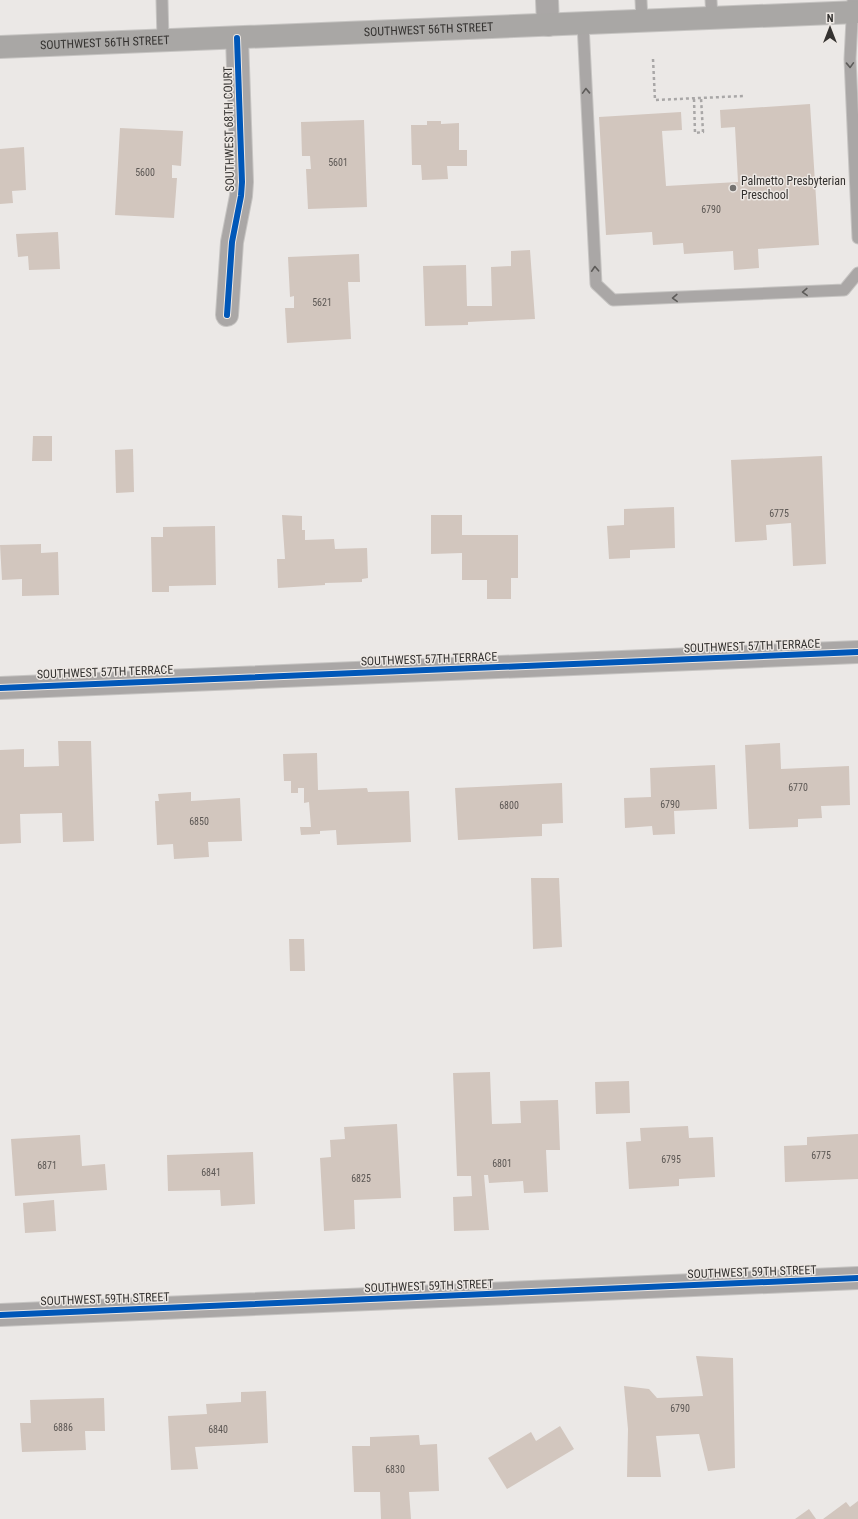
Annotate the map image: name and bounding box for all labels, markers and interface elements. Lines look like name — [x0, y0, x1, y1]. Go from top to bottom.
north arrow — [810, 8, 850, 48]
text: N — [827, 12, 834, 25]
street label: SOUTHWEST 56TH STREET — [364, 20, 494, 39]
street label: SOUTHWEST 56TH STREET — [40, 33, 170, 52]
one-way arrow — [846, 62, 854, 68]
street label: SOUTHWEST 68TH COURT — [221, 66, 237, 192]
one-way arrow — [582, 88, 590, 94]
house number: 5601 — [328, 157, 348, 168]
house number: 5600 — [135, 167, 155, 178]
place label: Palmetto Presbyterian Preschool — [741, 174, 846, 202]
marker: Palmetto Presbyterian Preschool — [728, 183, 738, 193]
house number: 6790 — [701, 204, 721, 215]
one-way arrow — [591, 266, 600, 272]
one-way arrow — [802, 288, 808, 296]
one-way arrow — [672, 293, 678, 302]
house number: 5621 — [312, 297, 332, 308]
house number: 6775 — [769, 508, 789, 519]
street label: SOUTHWEST 57TH TERRACE — [684, 637, 821, 655]
street label: SOUTHWEST 57TH TERRACE — [361, 650, 498, 668]
street label: SOUTHWEST 57TH TERRACE — [37, 663, 174, 681]
house number: 6770 — [788, 782, 808, 793]
house number: 6790 — [660, 799, 680, 810]
house number: 6800 — [499, 800, 519, 811]
house number: 6850 — [189, 816, 209, 827]
house number: 6775 — [811, 1150, 831, 1161]
house number: 6795 — [661, 1154, 681, 1165]
house number: 6801 — [492, 1158, 512, 1169]
house number: 6871 — [37, 1160, 57, 1171]
house number: 6841 — [201, 1167, 221, 1178]
house number: 6825 — [351, 1173, 371, 1184]
street label: SOUTHWEST 59TH STREET — [687, 1263, 817, 1281]
street label: SOUTHWEST 59TH STREET — [364, 1277, 494, 1295]
street label: SOUTHWEST 59TH STREET — [40, 1290, 170, 1308]
house number: 6790 — [670, 1403, 690, 1414]
house number: 6886 — [53, 1422, 73, 1433]
house number: 6840 — [208, 1424, 228, 1435]
house number: 6830 — [385, 1464, 405, 1475]

